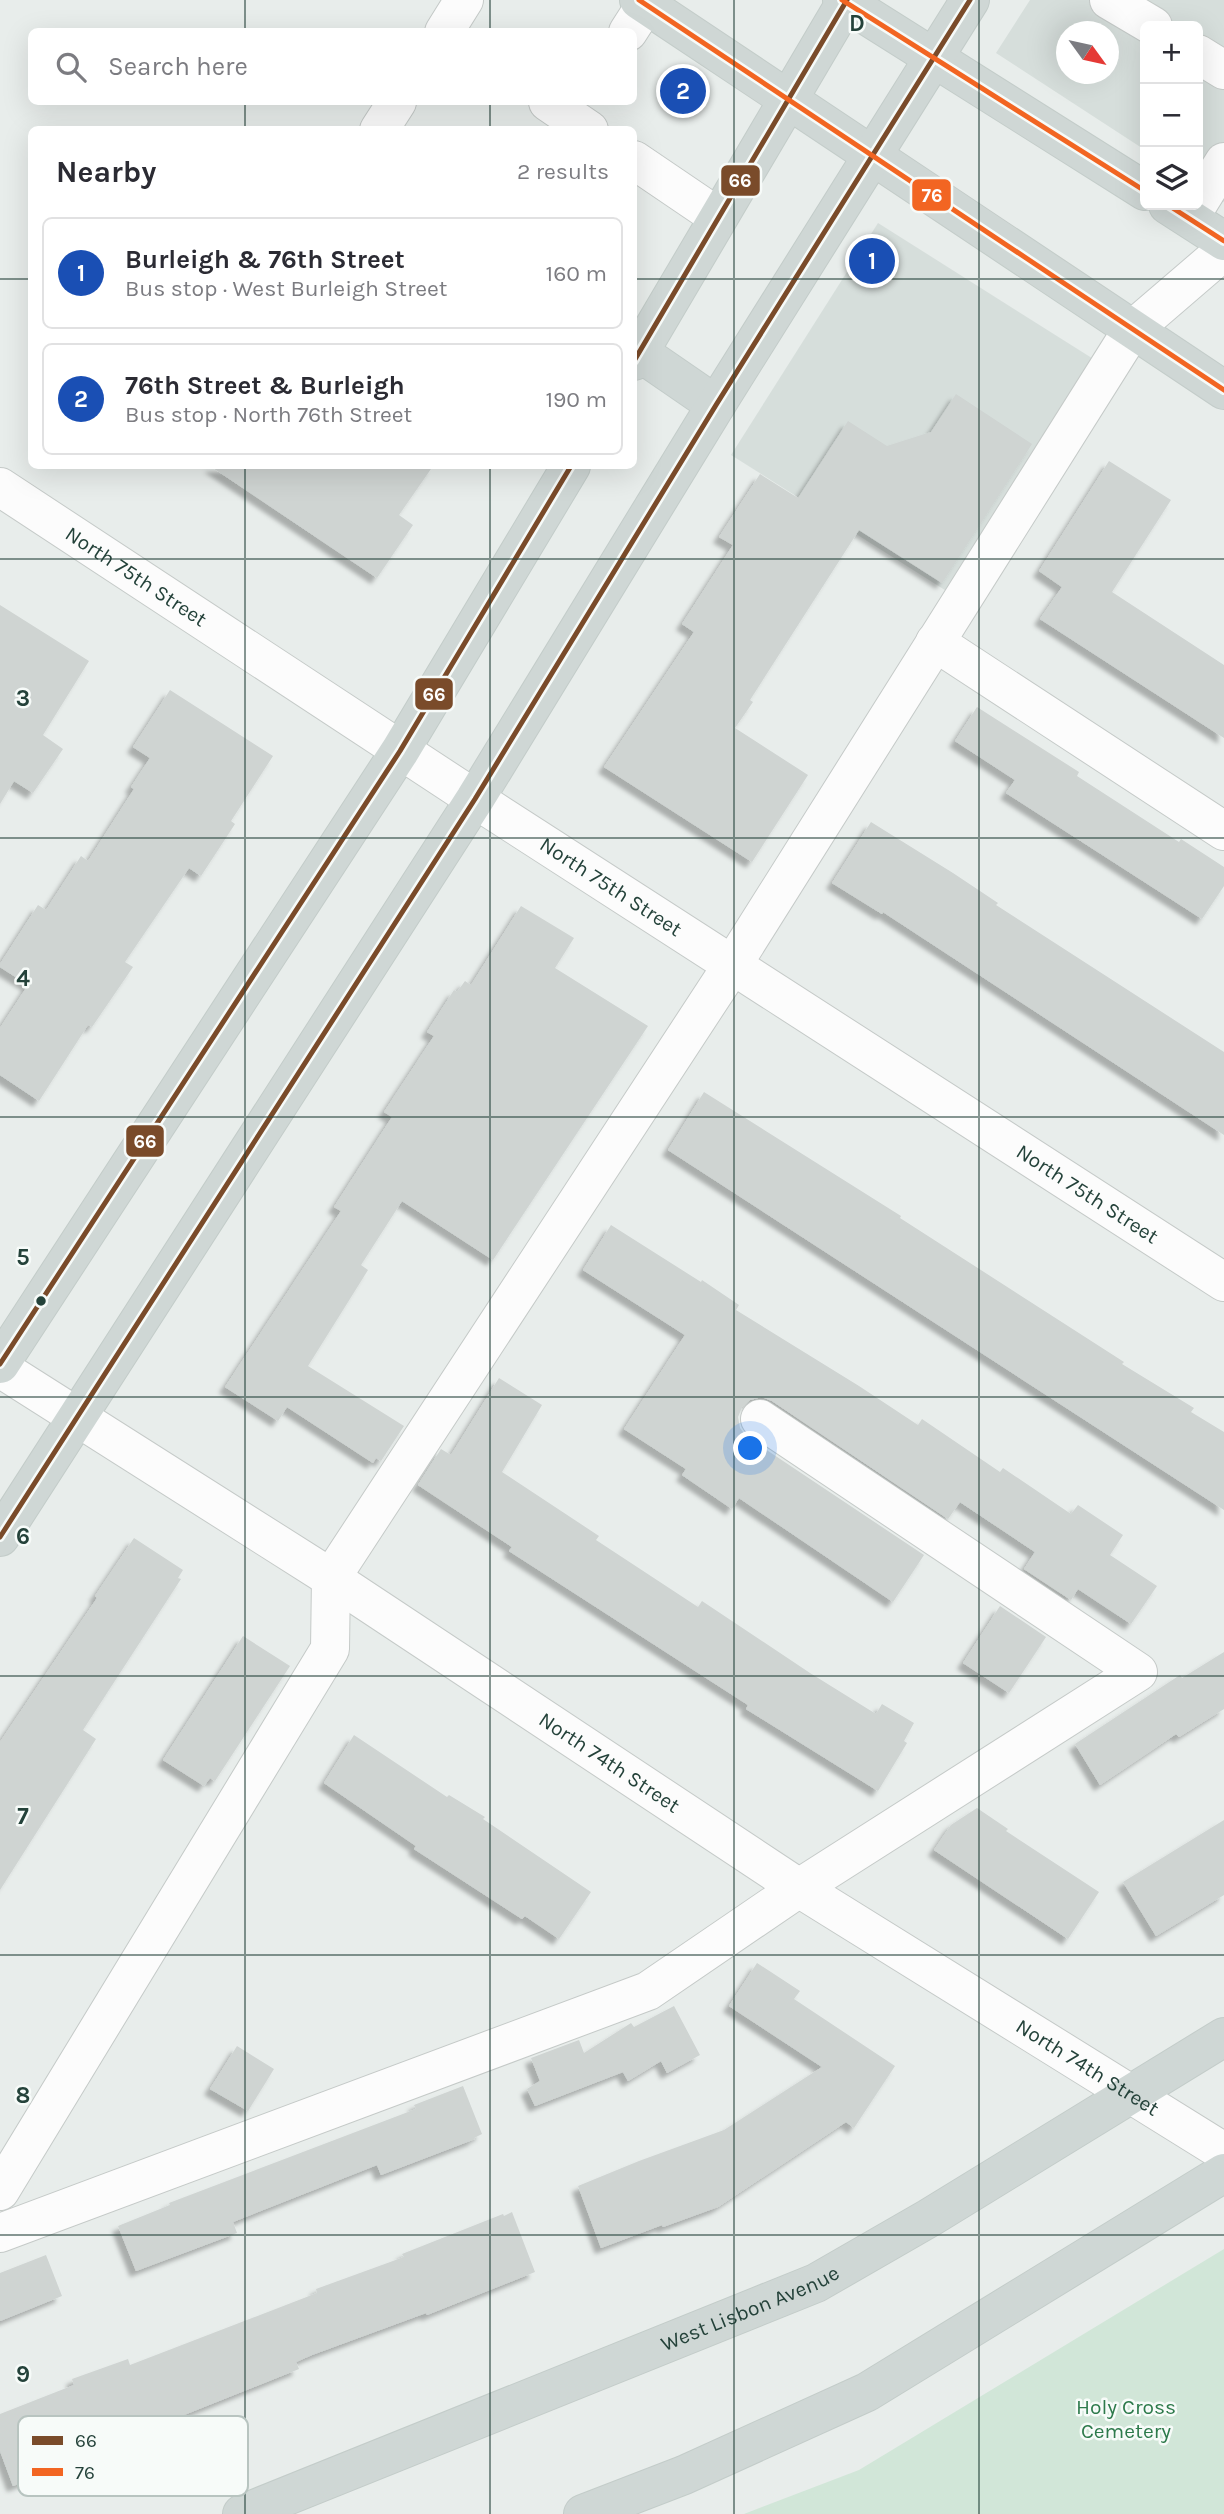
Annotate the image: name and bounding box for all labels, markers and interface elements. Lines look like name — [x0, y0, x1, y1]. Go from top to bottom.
text: D — [849, 10, 865, 37]
north arrow — [1056, 21, 1119, 84]
map controls — [1140, 21, 1203, 210]
button: + — [1140, 21, 1203, 84]
search box — [28, 28, 637, 105]
icon: search — [52, 48, 90, 86]
text: Search here — [108, 51, 248, 82]
pin: 2 — [660, 65, 706, 117]
button: − — [1140, 84, 1203, 147]
button: layers — [1140, 147, 1203, 210]
text: Nearby — [56, 154, 156, 190]
text: 2 results — [517, 158, 609, 185]
line badge: 66 — [720, 164, 761, 197]
text: 66 — [728, 170, 752, 192]
line badge: 76 — [911, 178, 952, 212]
text: 76 — [922, 185, 943, 207]
pin: 1 — [849, 235, 895, 287]
text: Burleigh & 76th Street — [125, 244, 405, 275]
text: 1 — [77, 260, 85, 287]
text: 160 m — [546, 260, 607, 287]
text: Bus stop · West Burleigh Street — [125, 275, 447, 302]
text: 76th Street & Burleigh — [125, 370, 405, 401]
text: 2 — [74, 386, 88, 413]
text: 190 m — [545, 386, 607, 413]
text: Bus stop · North 76th Street — [125, 401, 412, 428]
street label: North 75th Street — [61, 521, 211, 632]
line badge: 66 — [414, 677, 454, 711]
text: 66 — [422, 684, 446, 706]
text: 3 — [16, 685, 30, 712]
street label: North 75th Street — [535, 832, 686, 941]
text: 4 — [16, 965, 30, 992]
line badge: 66 — [125, 1124, 165, 1158]
text: 66 — [133, 1131, 157, 1153]
street label: North 75th Street — [1012, 1139, 1163, 1249]
text: 5 — [16, 1244, 30, 1271]
unlabelled marker — [34, 1294, 48, 1308]
your location — [733, 1431, 767, 1465]
text: 6 — [16, 1523, 30, 1550]
street label: North 74th Street — [534, 1707, 685, 1818]
text: 7 — [17, 1803, 29, 1830]
street label: North 74th Street — [1012, 2014, 1164, 2121]
text: 8 — [16, 2082, 30, 2109]
street label: West Lisbon Avenue — [657, 2260, 843, 2356]
text: 9 — [16, 2361, 30, 2388]
park label: Holy Cross Cemetery — [1076, 2395, 1176, 2443]
legend — [18, 2416, 248, 2496]
text: 66 — [75, 2430, 97, 2452]
text: 76 — [75, 2462, 95, 2484]

